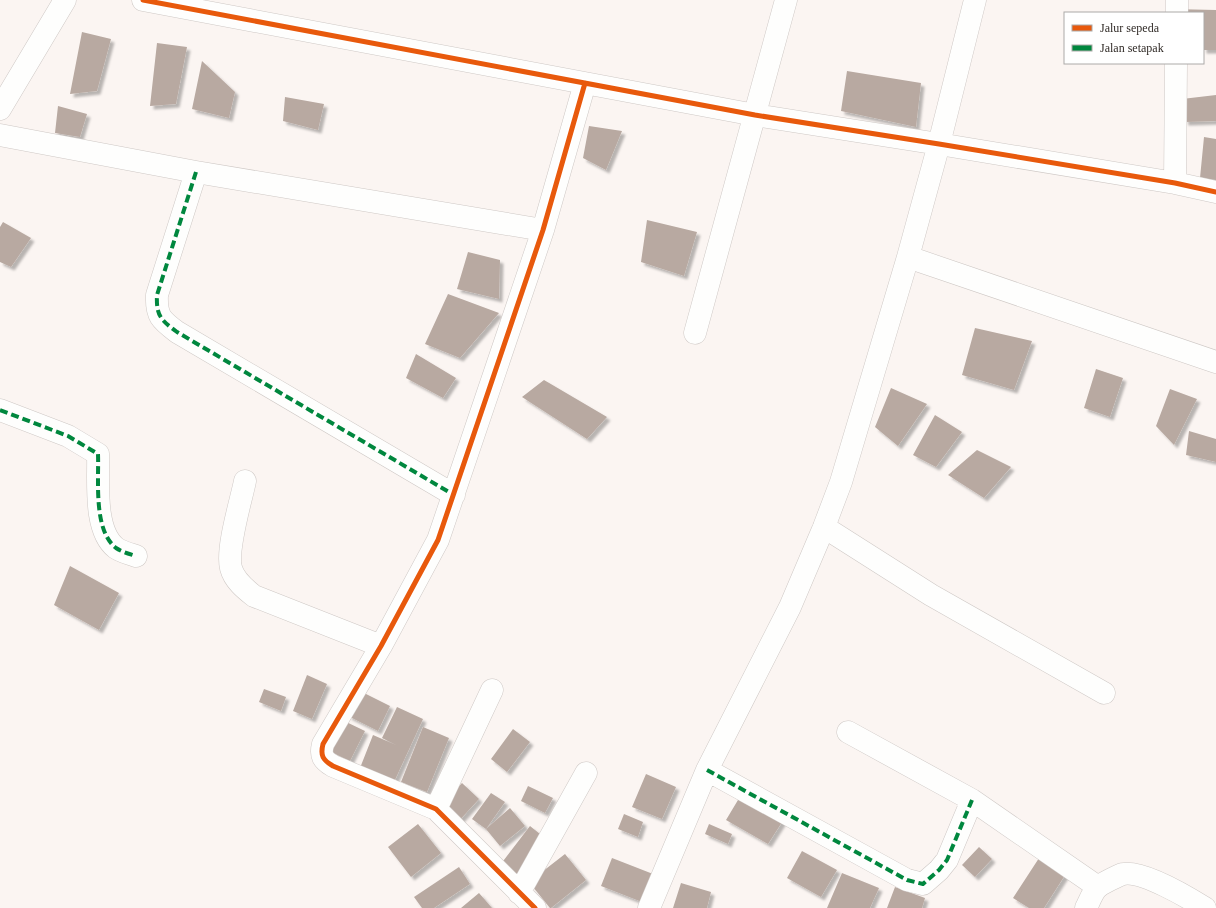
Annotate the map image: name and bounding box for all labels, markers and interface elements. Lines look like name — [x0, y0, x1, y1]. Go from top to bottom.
legend — [1064, 12, 1204, 64]
text: Jalur sepeda — [1100, 21, 1160, 35]
text: Jalan setapak — [1100, 41, 1164, 55]

